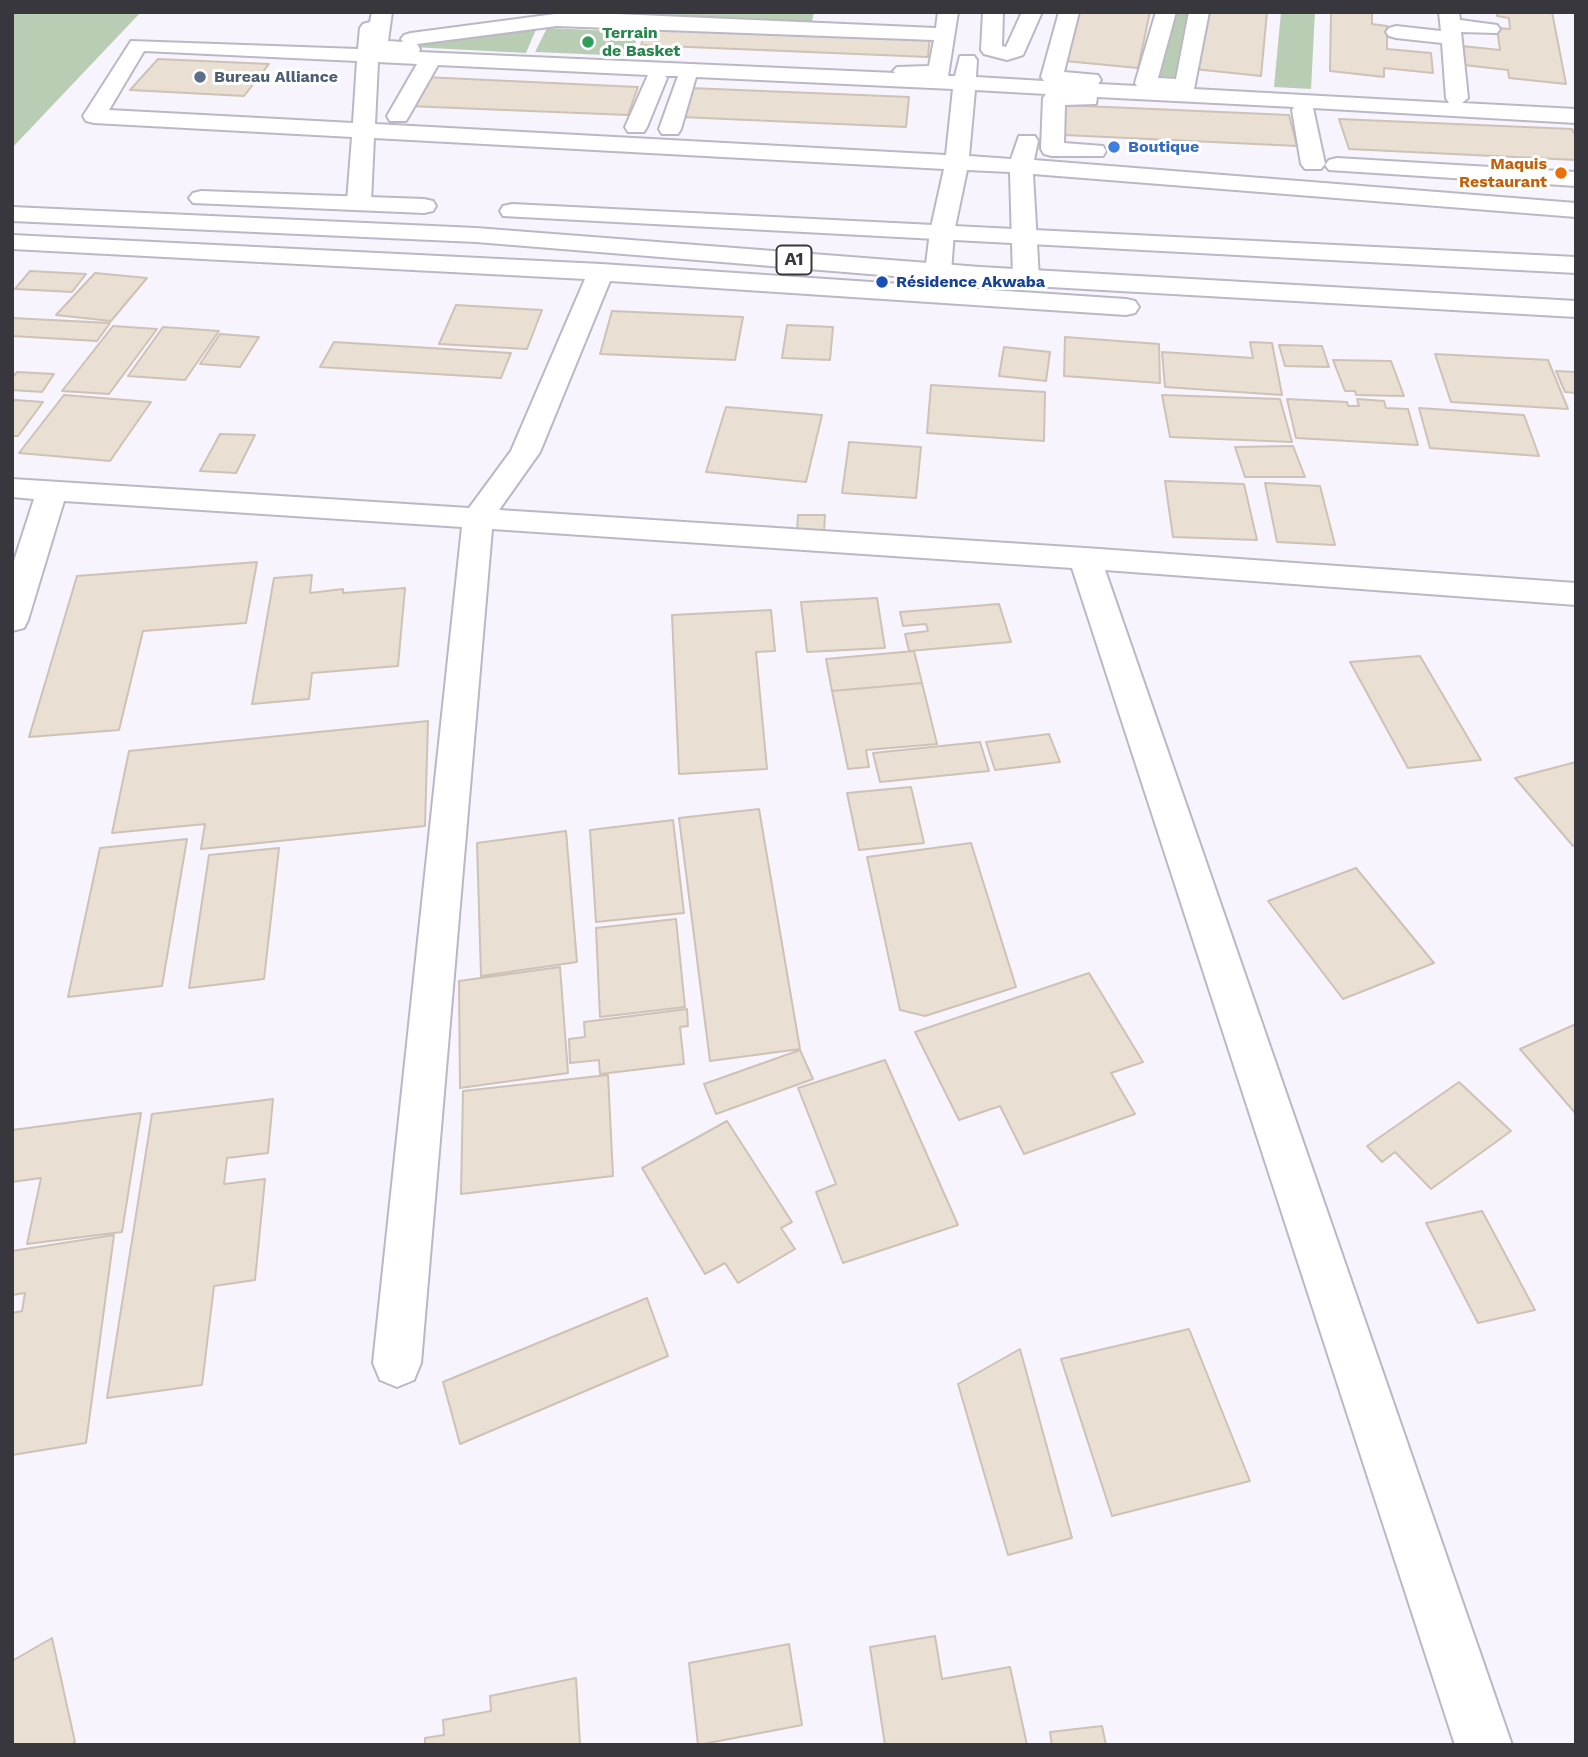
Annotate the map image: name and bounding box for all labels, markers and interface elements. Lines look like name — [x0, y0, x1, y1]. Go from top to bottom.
place label: Terrain de Basket — [602, 23, 680, 61]
marker: Terrain de Basket — [580, 34, 596, 50]
place label: Bureau Alliance — [214, 67, 338, 87]
marker: Bureau Alliance — [192, 69, 208, 85]
place label: Boutique — [1128, 137, 1199, 157]
marker: Boutique — [1106, 139, 1122, 155]
place label: Maquis Restaurant — [1459, 154, 1547, 192]
marker: Maquis Restaurant — [1553, 165, 1569, 181]
road number: A1 — [776, 246, 812, 274]
place label: Résidence Akwaba — [896, 272, 1045, 292]
marker: Résidence Akwaba — [874, 274, 890, 290]

